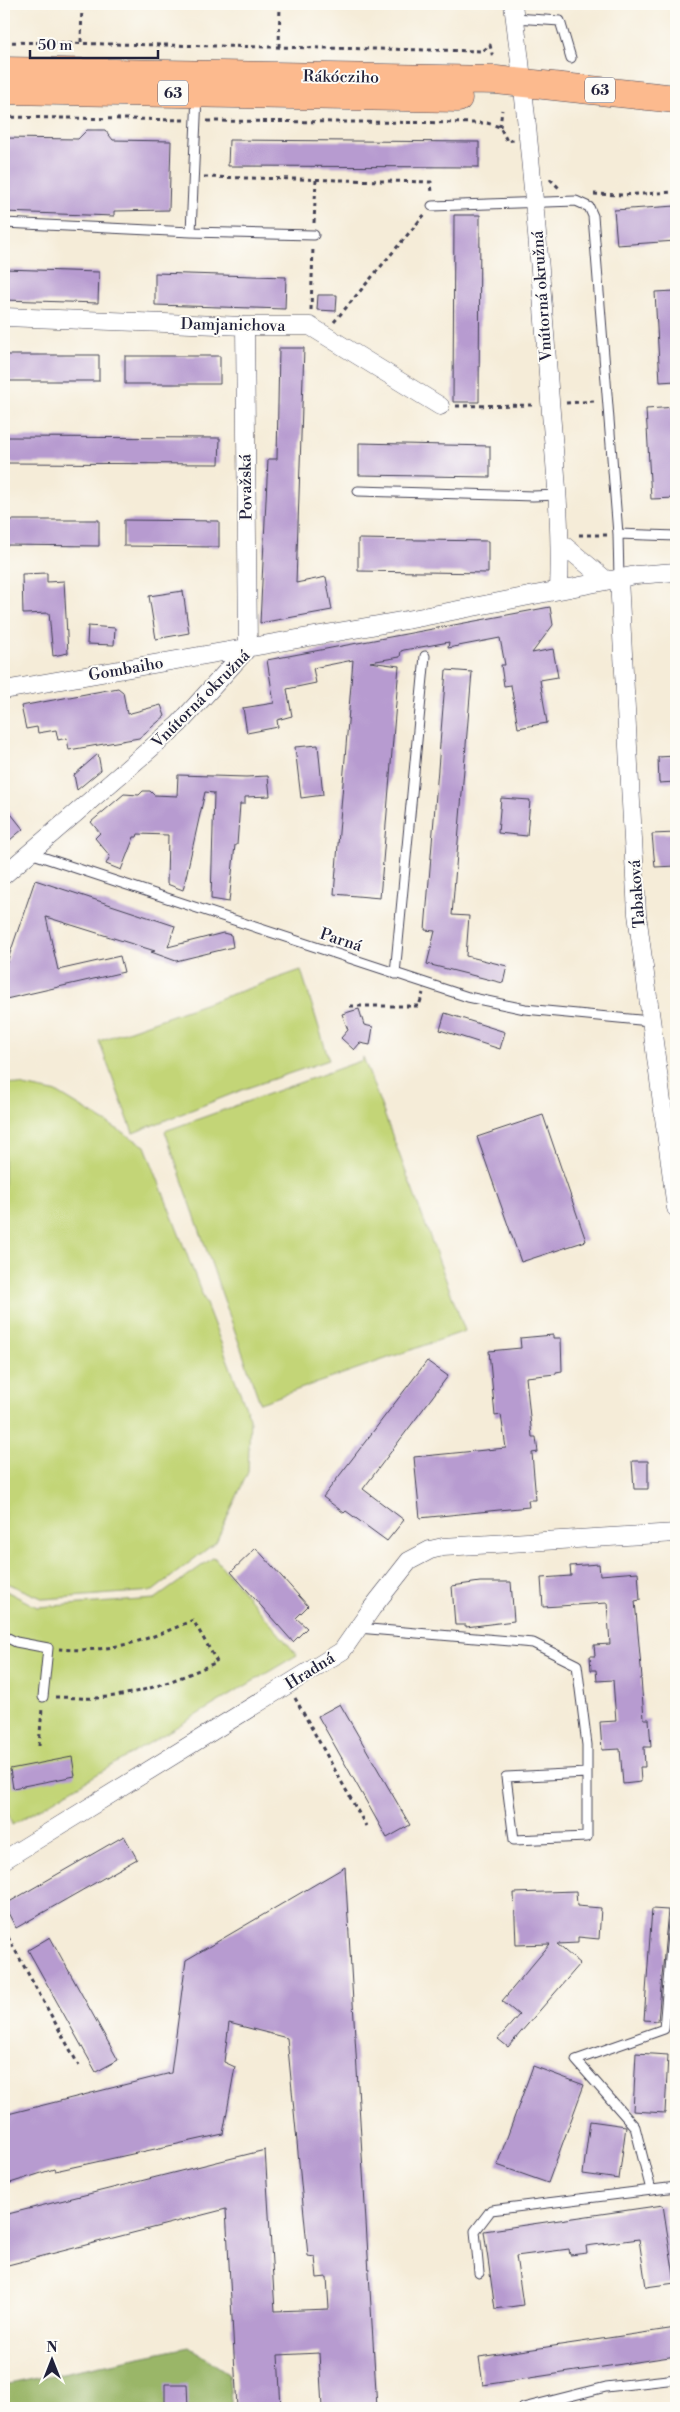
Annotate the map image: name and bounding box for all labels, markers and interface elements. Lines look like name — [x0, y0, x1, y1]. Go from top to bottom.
scale bar — [30, 28, 158, 60]
text: 50 m — [38, 36, 72, 55]
street label: Rákócziho — [303, 66, 379, 88]
road number: 63 — [585, 78, 615, 102]
road number: 63 — [158, 80, 188, 106]
street label: Vnútorná okružná — [527, 229, 557, 363]
street label: Damjanichova — [180, 314, 287, 336]
street label: Považská — [235, 453, 257, 520]
street label: Vnútorná okružná — [147, 645, 255, 753]
street label: Gombaiho — [87, 653, 165, 685]
street label: Tabaková — [625, 858, 649, 929]
street label: Parná — [317, 924, 365, 956]
street label: Hradná — [282, 1648, 339, 1694]
north arrow — [28, 2334, 78, 2384]
text: N — [46, 2339, 58, 2357]

